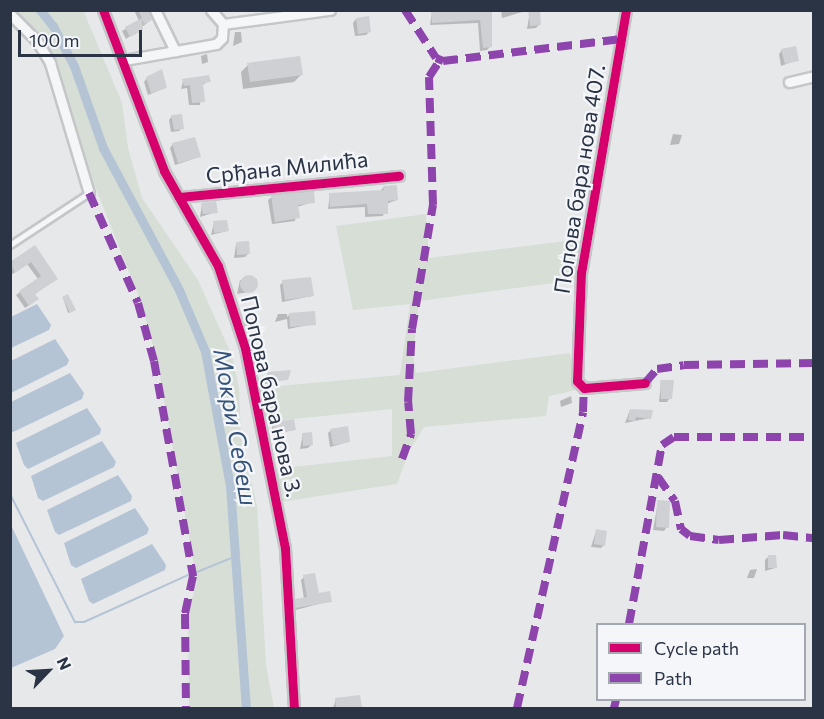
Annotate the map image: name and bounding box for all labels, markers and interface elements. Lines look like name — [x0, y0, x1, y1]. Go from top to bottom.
scale bar — [21, 18, 146, 56]
text: 100 m — [29, 29, 79, 51]
street label: Попова бара нова 407. — [548, 63, 610, 295]
street label: Срђана Милића — [205, 145, 369, 189]
street label: Попова бара нова 3. — [236, 293, 308, 499]
water label: Мокри Себеш — [208, 346, 264, 508]
legend — [596, 623, 806, 701]
text: Cycle path — [654, 637, 739, 659]
north arrow — [18, 641, 78, 701]
text: N — [54, 654, 76, 673]
text: Path — [654, 667, 692, 689]

